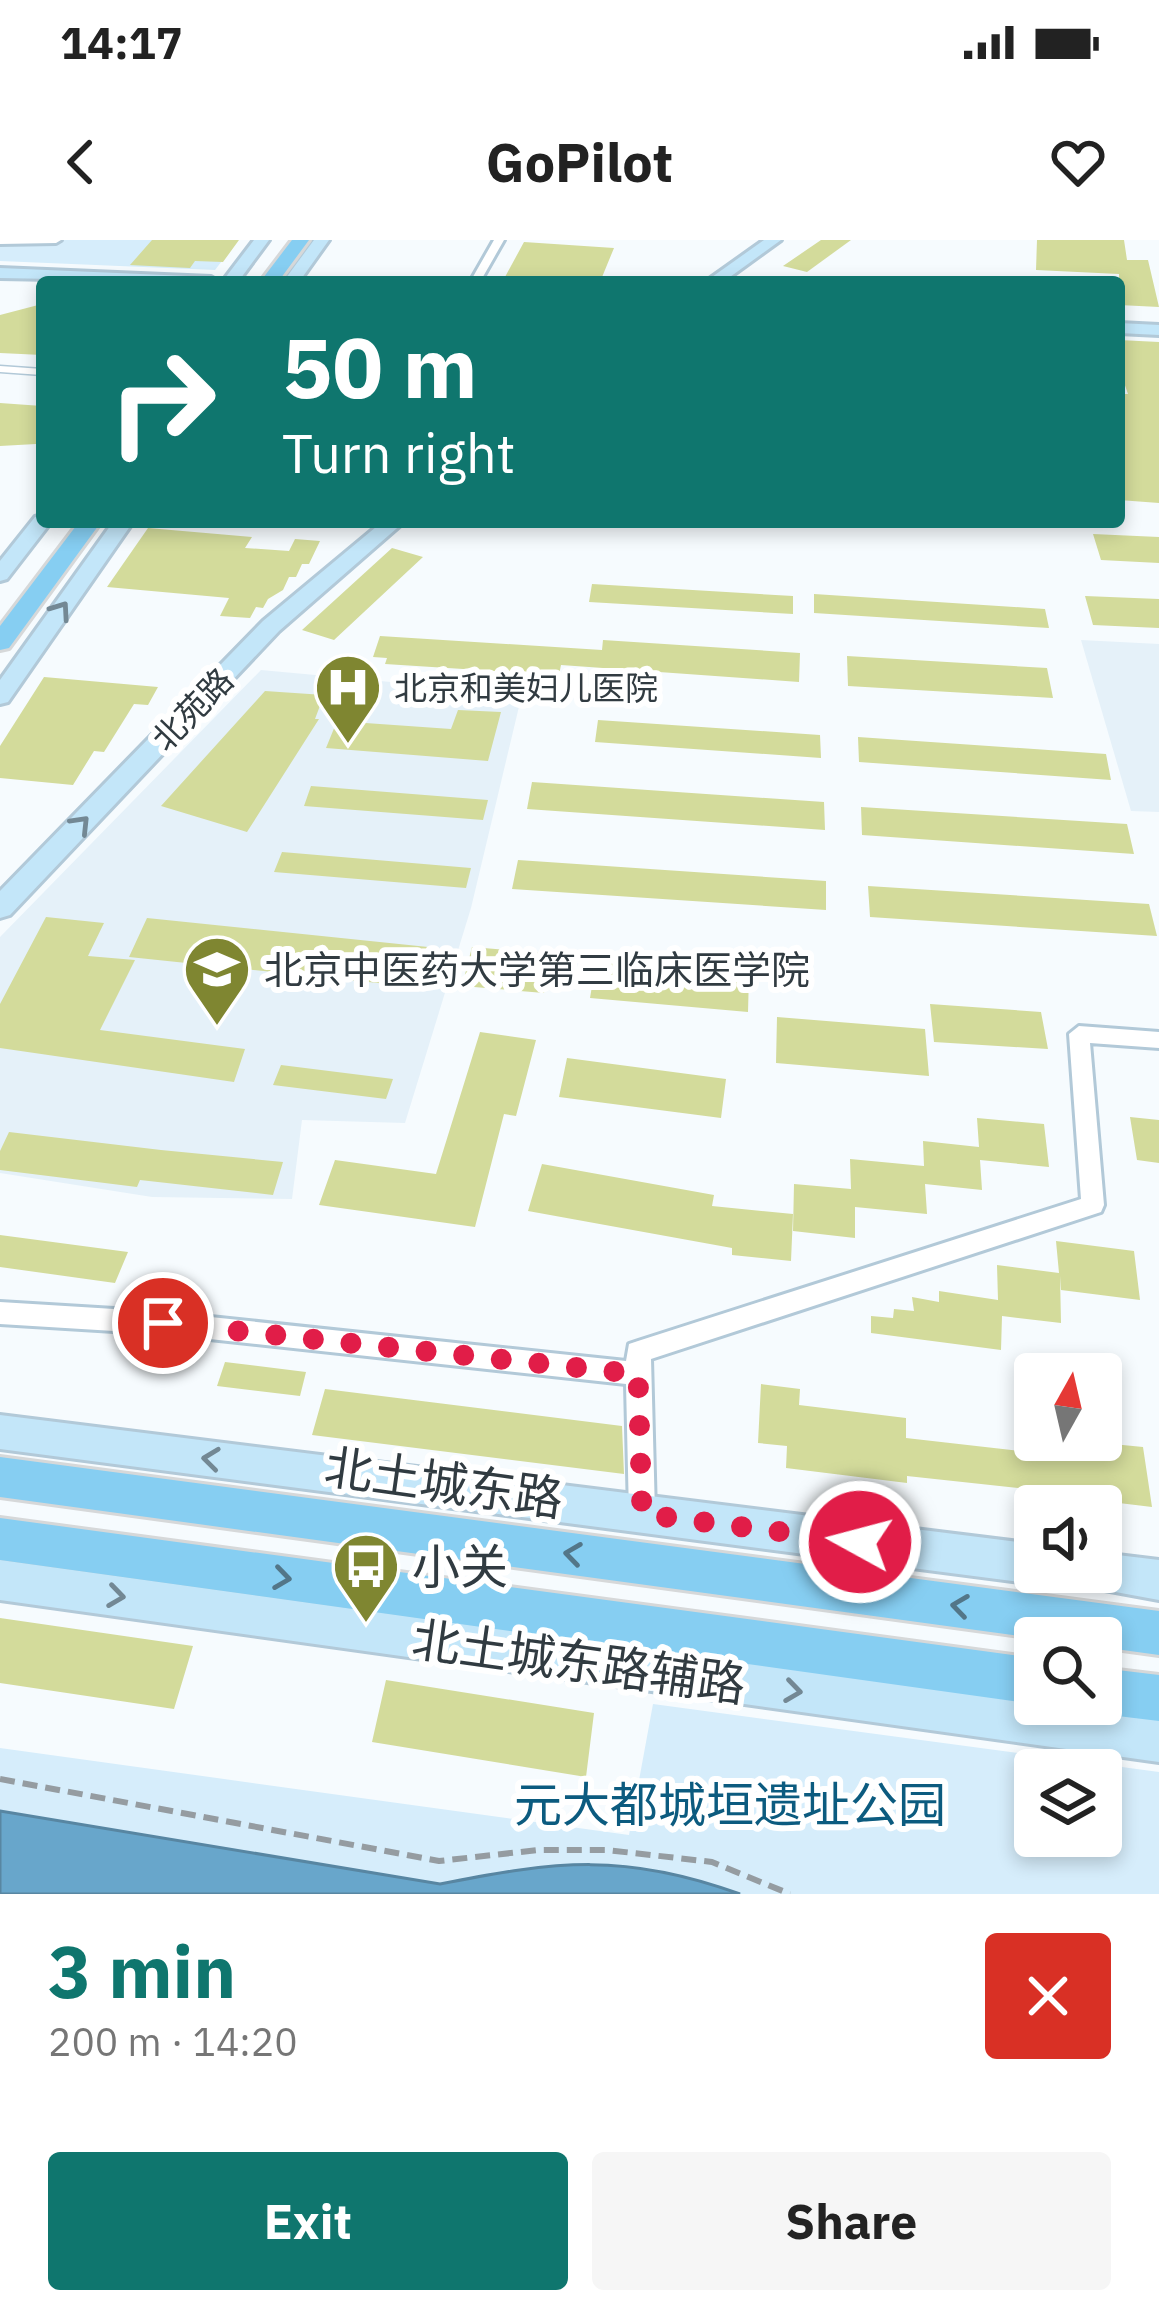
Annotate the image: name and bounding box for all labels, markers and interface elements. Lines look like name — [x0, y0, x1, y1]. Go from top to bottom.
text: 14:17 — [60, 13, 183, 71]
text: GoPilot — [486, 127, 673, 197]
icon: back — [48, 129, 114, 195]
icon: heart — [1045, 129, 1111, 195]
text: 50 m — [282, 312, 478, 421]
icon: right — [84, 324, 240, 480]
text: Turn right — [282, 418, 516, 488]
one-way arrow — [47, 601, 69, 623]
hospital icon: 北京和美妇儿医院 — [313, 652, 383, 746]
street label: 北苑路 — [142, 658, 242, 760]
place label: 北京和美妇儿医院 — [394, 666, 658, 709]
one-way arrow — [67, 816, 89, 838]
school or university icon: 北京中医药大学第三临床医学院 — [182, 934, 252, 1028]
place label: 北京中医药大学第三临床医学院 — [264, 944, 810, 995]
pin — [112, 1272, 214, 1374]
icon: arrive — [130, 1290, 196, 1356]
north arrow — [1014, 1353, 1122, 1461]
map controls — [1014, 1353, 1122, 1857]
street label: 北土城东路 — [321, 1435, 567, 1529]
one-way arrow — [201, 1447, 220, 1473]
position arrow — [797, 1479, 923, 1605]
button: sound — [1014, 1485, 1122, 1593]
bus stop icon: 小关 — [331, 1531, 401, 1625]
place label: 小关 — [412, 1535, 508, 1597]
one-way arrow — [563, 1542, 583, 1568]
one-way arrow — [273, 1564, 292, 1590]
one-way arrow — [106, 1582, 126, 1608]
one-way arrow — [950, 1594, 970, 1620]
street label: 北土城东路辅路 — [408, 1607, 750, 1715]
button: search — [1014, 1617, 1122, 1725]
one-way arrow — [784, 1677, 803, 1703]
button: layers — [1014, 1749, 1122, 1857]
park label: 元大都城垣遗址公园 — [514, 1773, 946, 1835]
text: 3 min — [48, 1924, 236, 2018]
button: close — [985, 1933, 1111, 2059]
text: 200 m · 14:20 — [48, 2016, 298, 2067]
button: Exit — [48, 2152, 568, 2290]
button: Share — [592, 2152, 1111, 2290]

